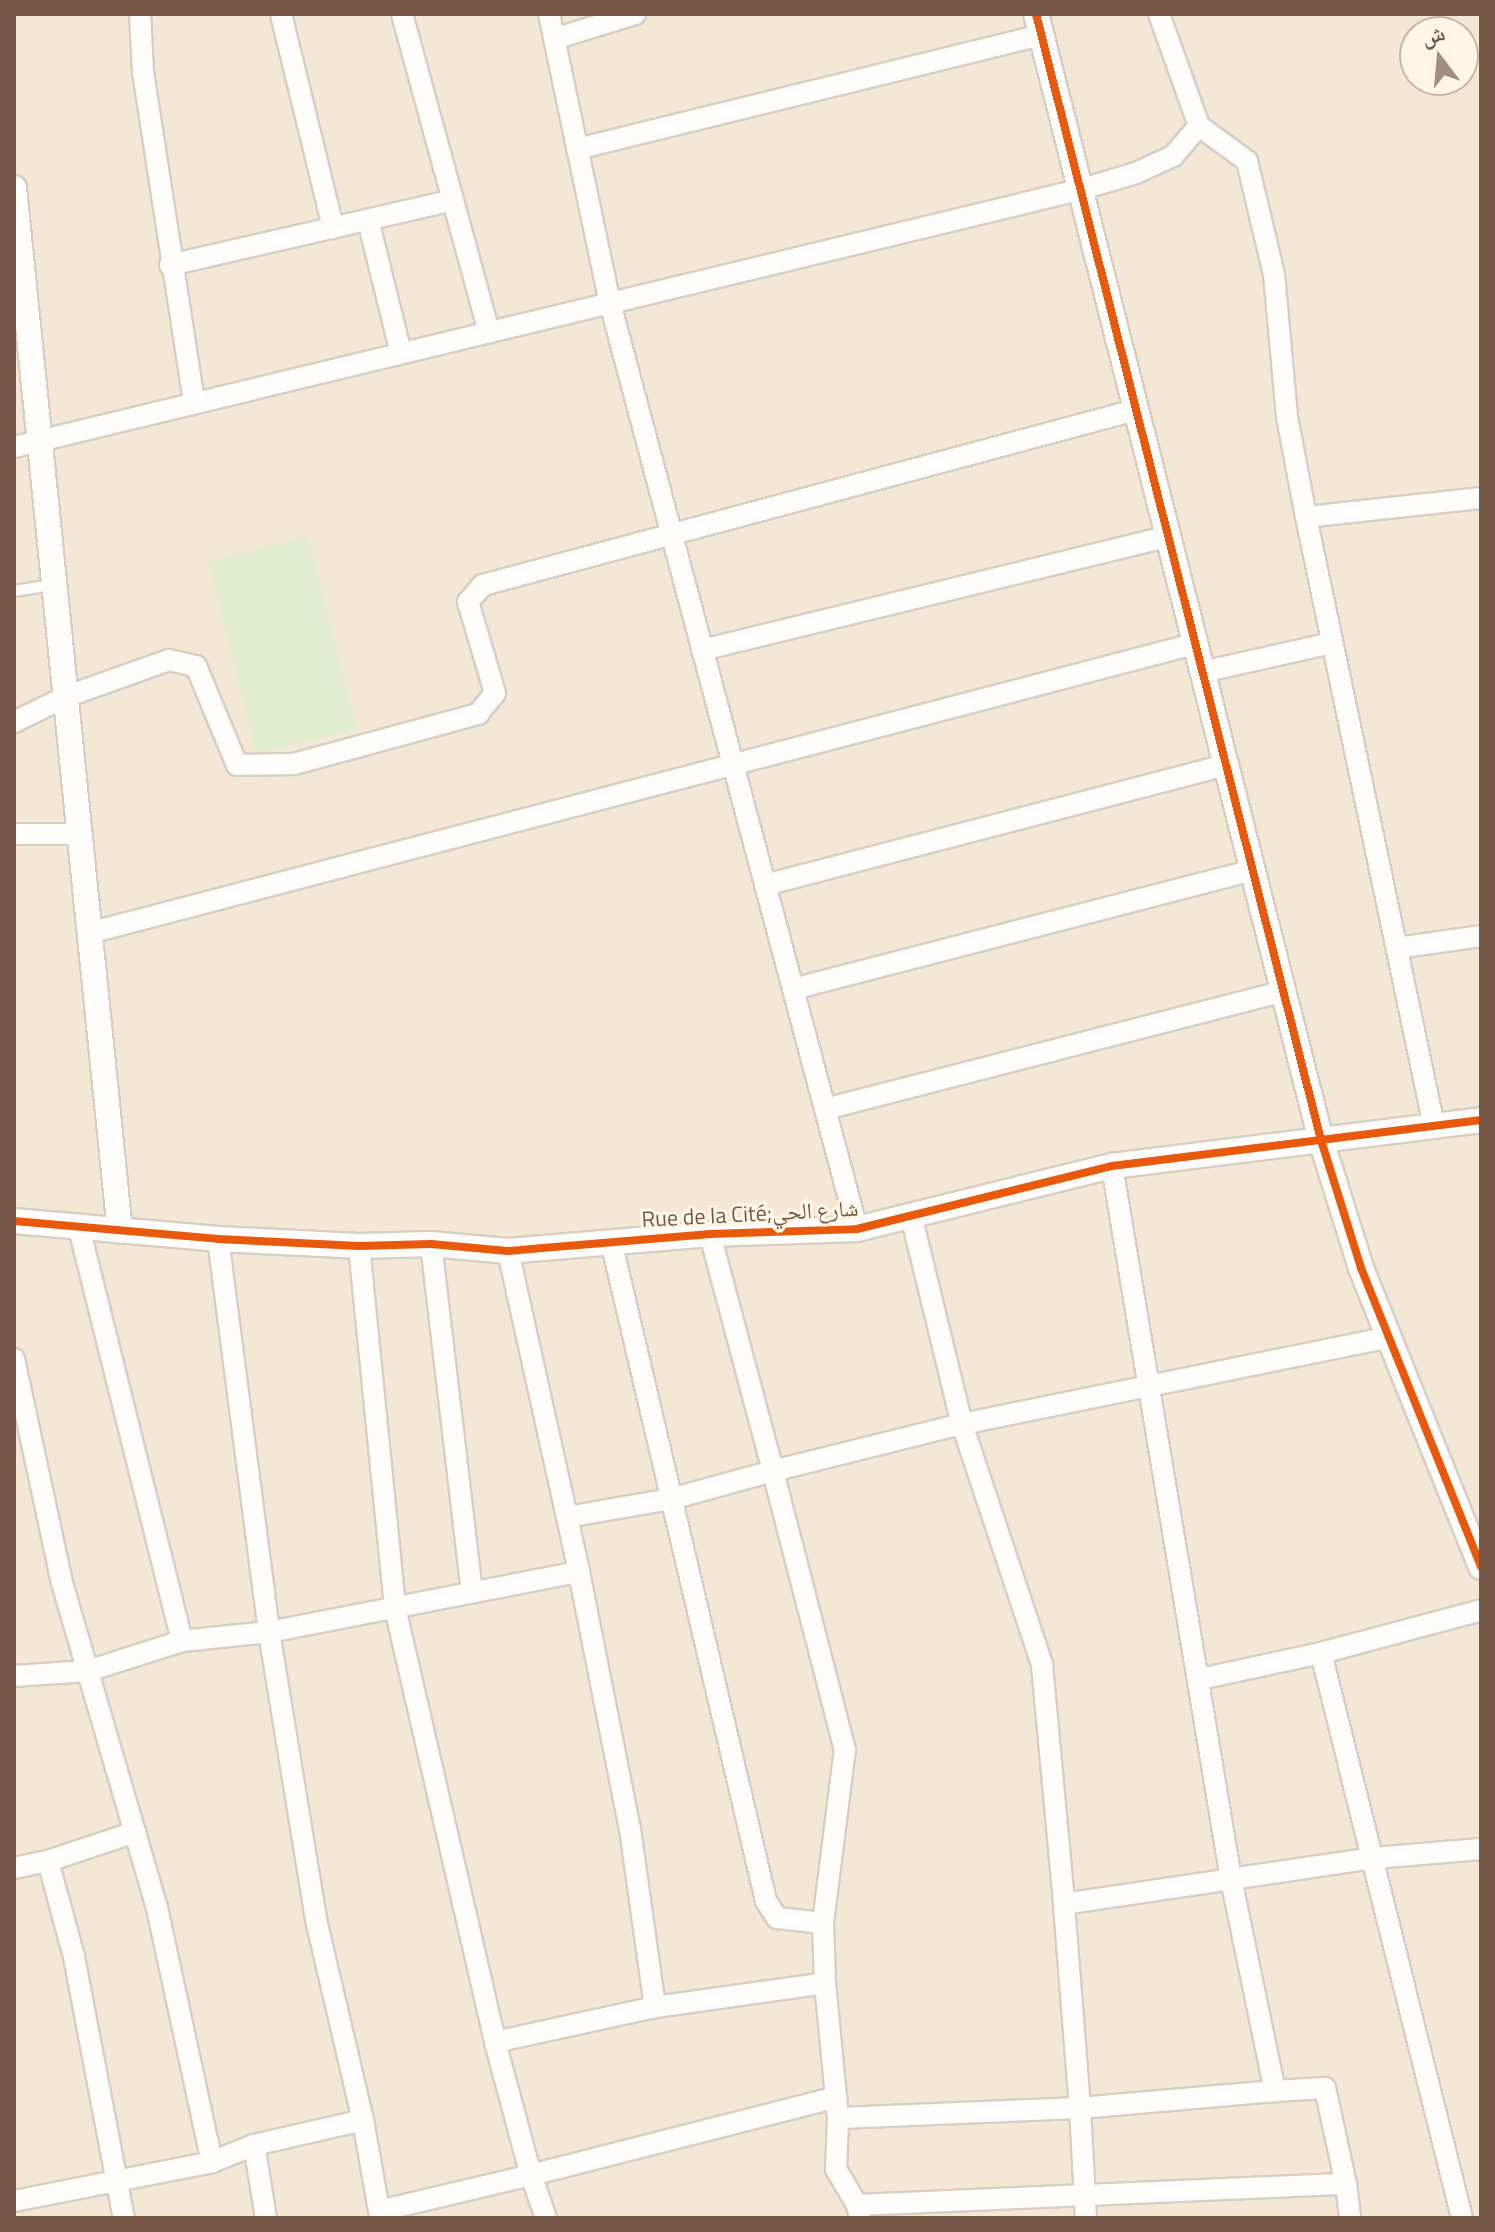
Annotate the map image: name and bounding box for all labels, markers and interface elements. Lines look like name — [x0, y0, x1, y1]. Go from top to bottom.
text: ش — [1417, 15, 1449, 54]
north arrow — [1399, 16, 1479, 96]
street label: Rue de la Cité;شارع الحي — [641, 1195, 859, 1233]

